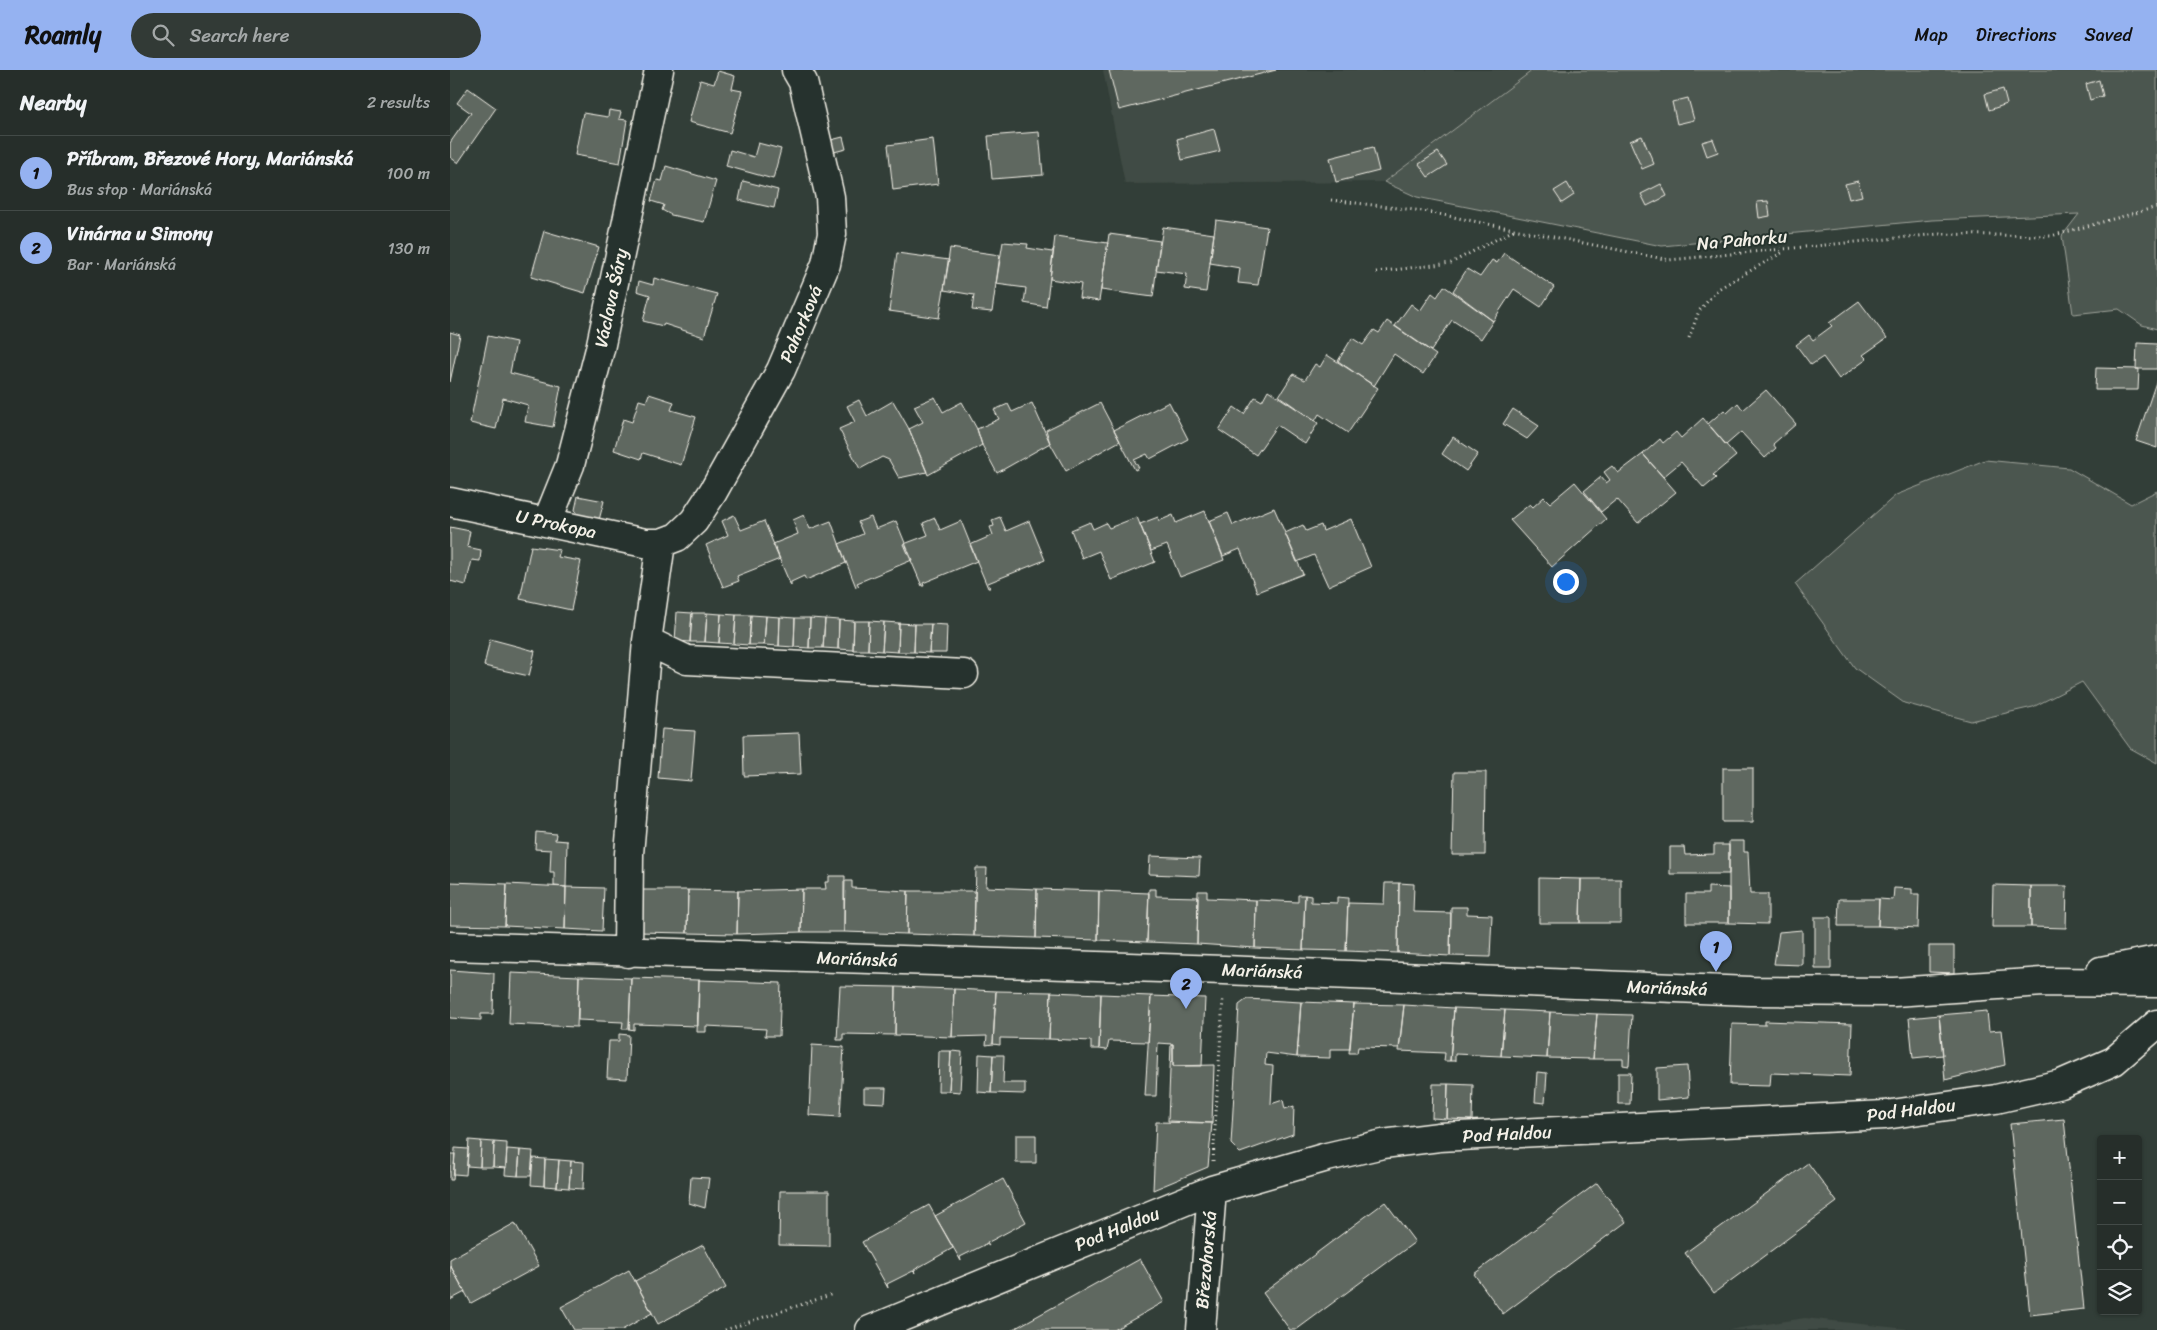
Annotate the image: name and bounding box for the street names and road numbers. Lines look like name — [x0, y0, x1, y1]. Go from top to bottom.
street label: Na Pahorku — [1695, 220, 1789, 260]
street label: Václava Šáry — [585, 245, 637, 351]
street label: Pahorková — [770, 280, 832, 368]
street label: U Prokopa — [513, 500, 599, 548]
street label: Mariánská — [816, 942, 898, 976]
street label: Mariánská — [1221, 954, 1303, 988]
street label: Mariánská — [1626, 971, 1708, 1005]
street label: Pod Haldou — [1865, 1089, 1958, 1131]
street label: Pod Haldou — [1462, 1116, 1553, 1152]
street label: Pod Haldou — [1070, 1197, 1165, 1261]
street label: Březohorská — [1186, 1210, 1226, 1310]

